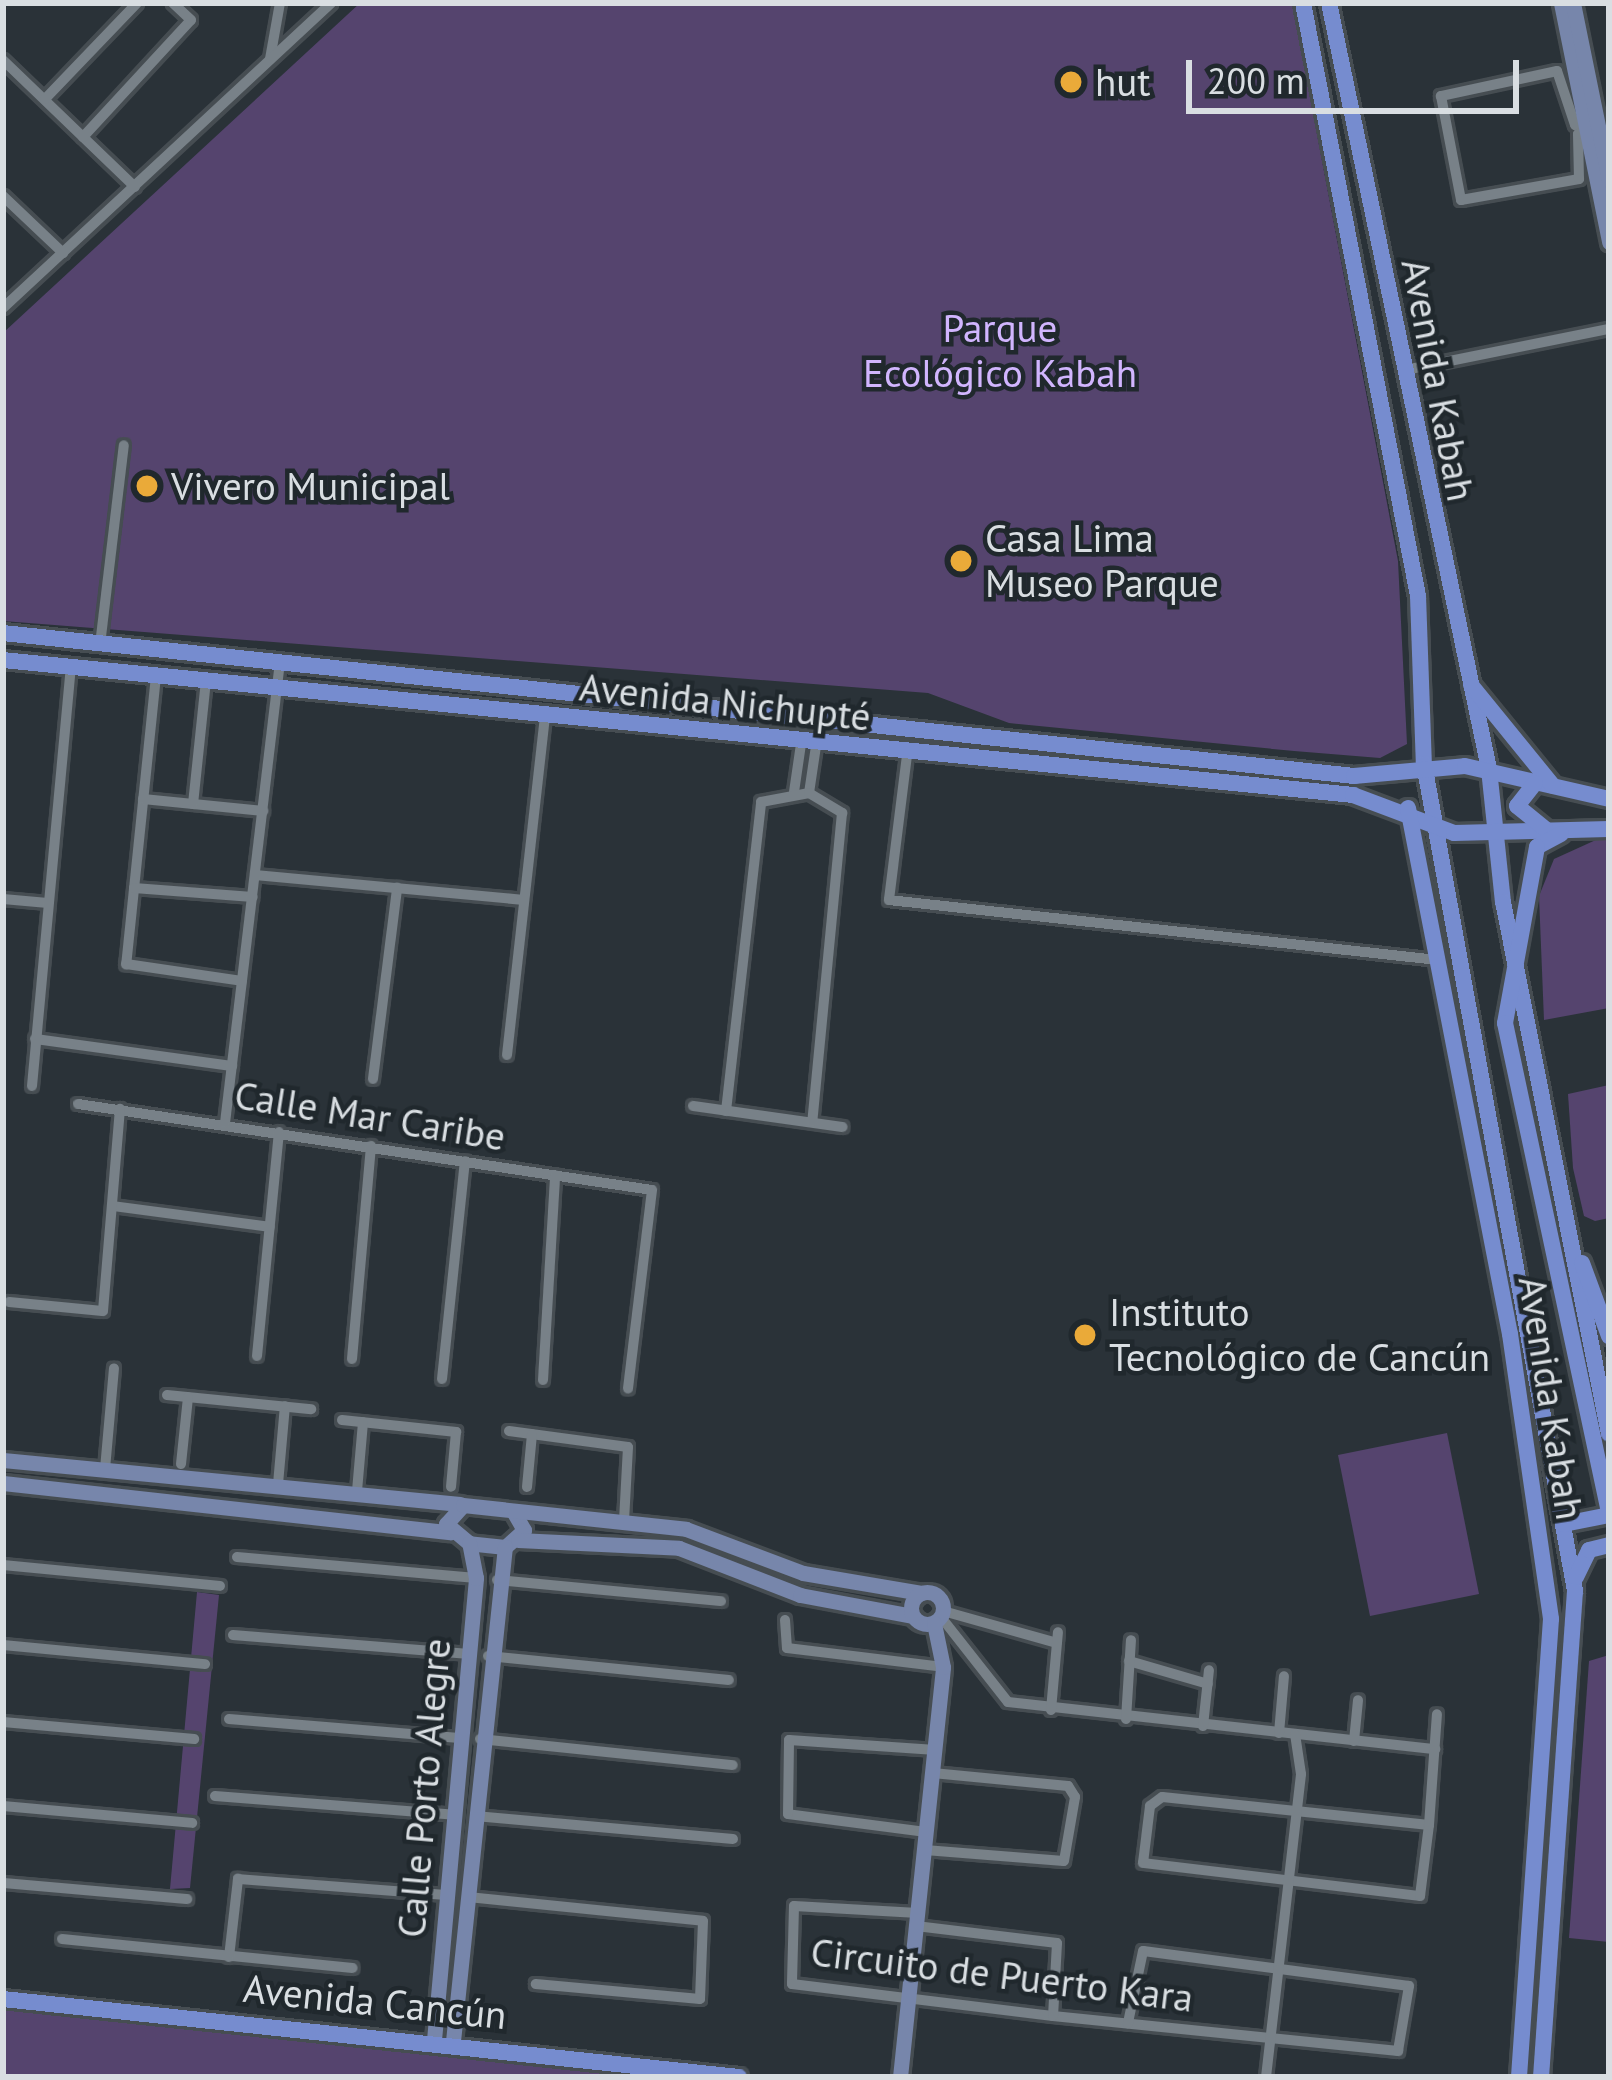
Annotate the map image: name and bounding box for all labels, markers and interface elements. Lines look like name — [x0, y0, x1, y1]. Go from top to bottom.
scale bar — [1192, 36, 1525, 110]
text: 200 m — [1207, 57, 1305, 104]
place label: hut — [1095, 59, 1151, 105]
marker: hut — [1058, 69, 1084, 95]
street label: Avenida Kabah — [1392, 255, 1484, 505]
park label: Parque Ecológico Kabah — [863, 306, 1137, 397]
place label: Vivero Municipal — [171, 463, 450, 509]
marker: Vivero Municipal — [134, 473, 160, 499]
place label: Casa Lima Museo Parque — [985, 516, 1219, 607]
marker: Casa Lima Museo Parque — [948, 548, 974, 574]
street label: Avenida Nichupté — [577, 663, 873, 741]
street label: Calle Mar Caribe — [231, 1072, 509, 1160]
street label: Avenida Kabah — [1509, 1273, 1593, 1523]
place label: Instituto Tecnológico de Cancún — [1109, 1290, 1490, 1381]
marker: Instituto Tecnológico de Cancún — [1072, 1322, 1098, 1348]
street label: Calle Porto Alegre — [388, 1636, 460, 1940]
street label: Circuito de Puerto Kara — [808, 1928, 1196, 2022]
street label: Avenida Cancún — [241, 1965, 509, 2039]

